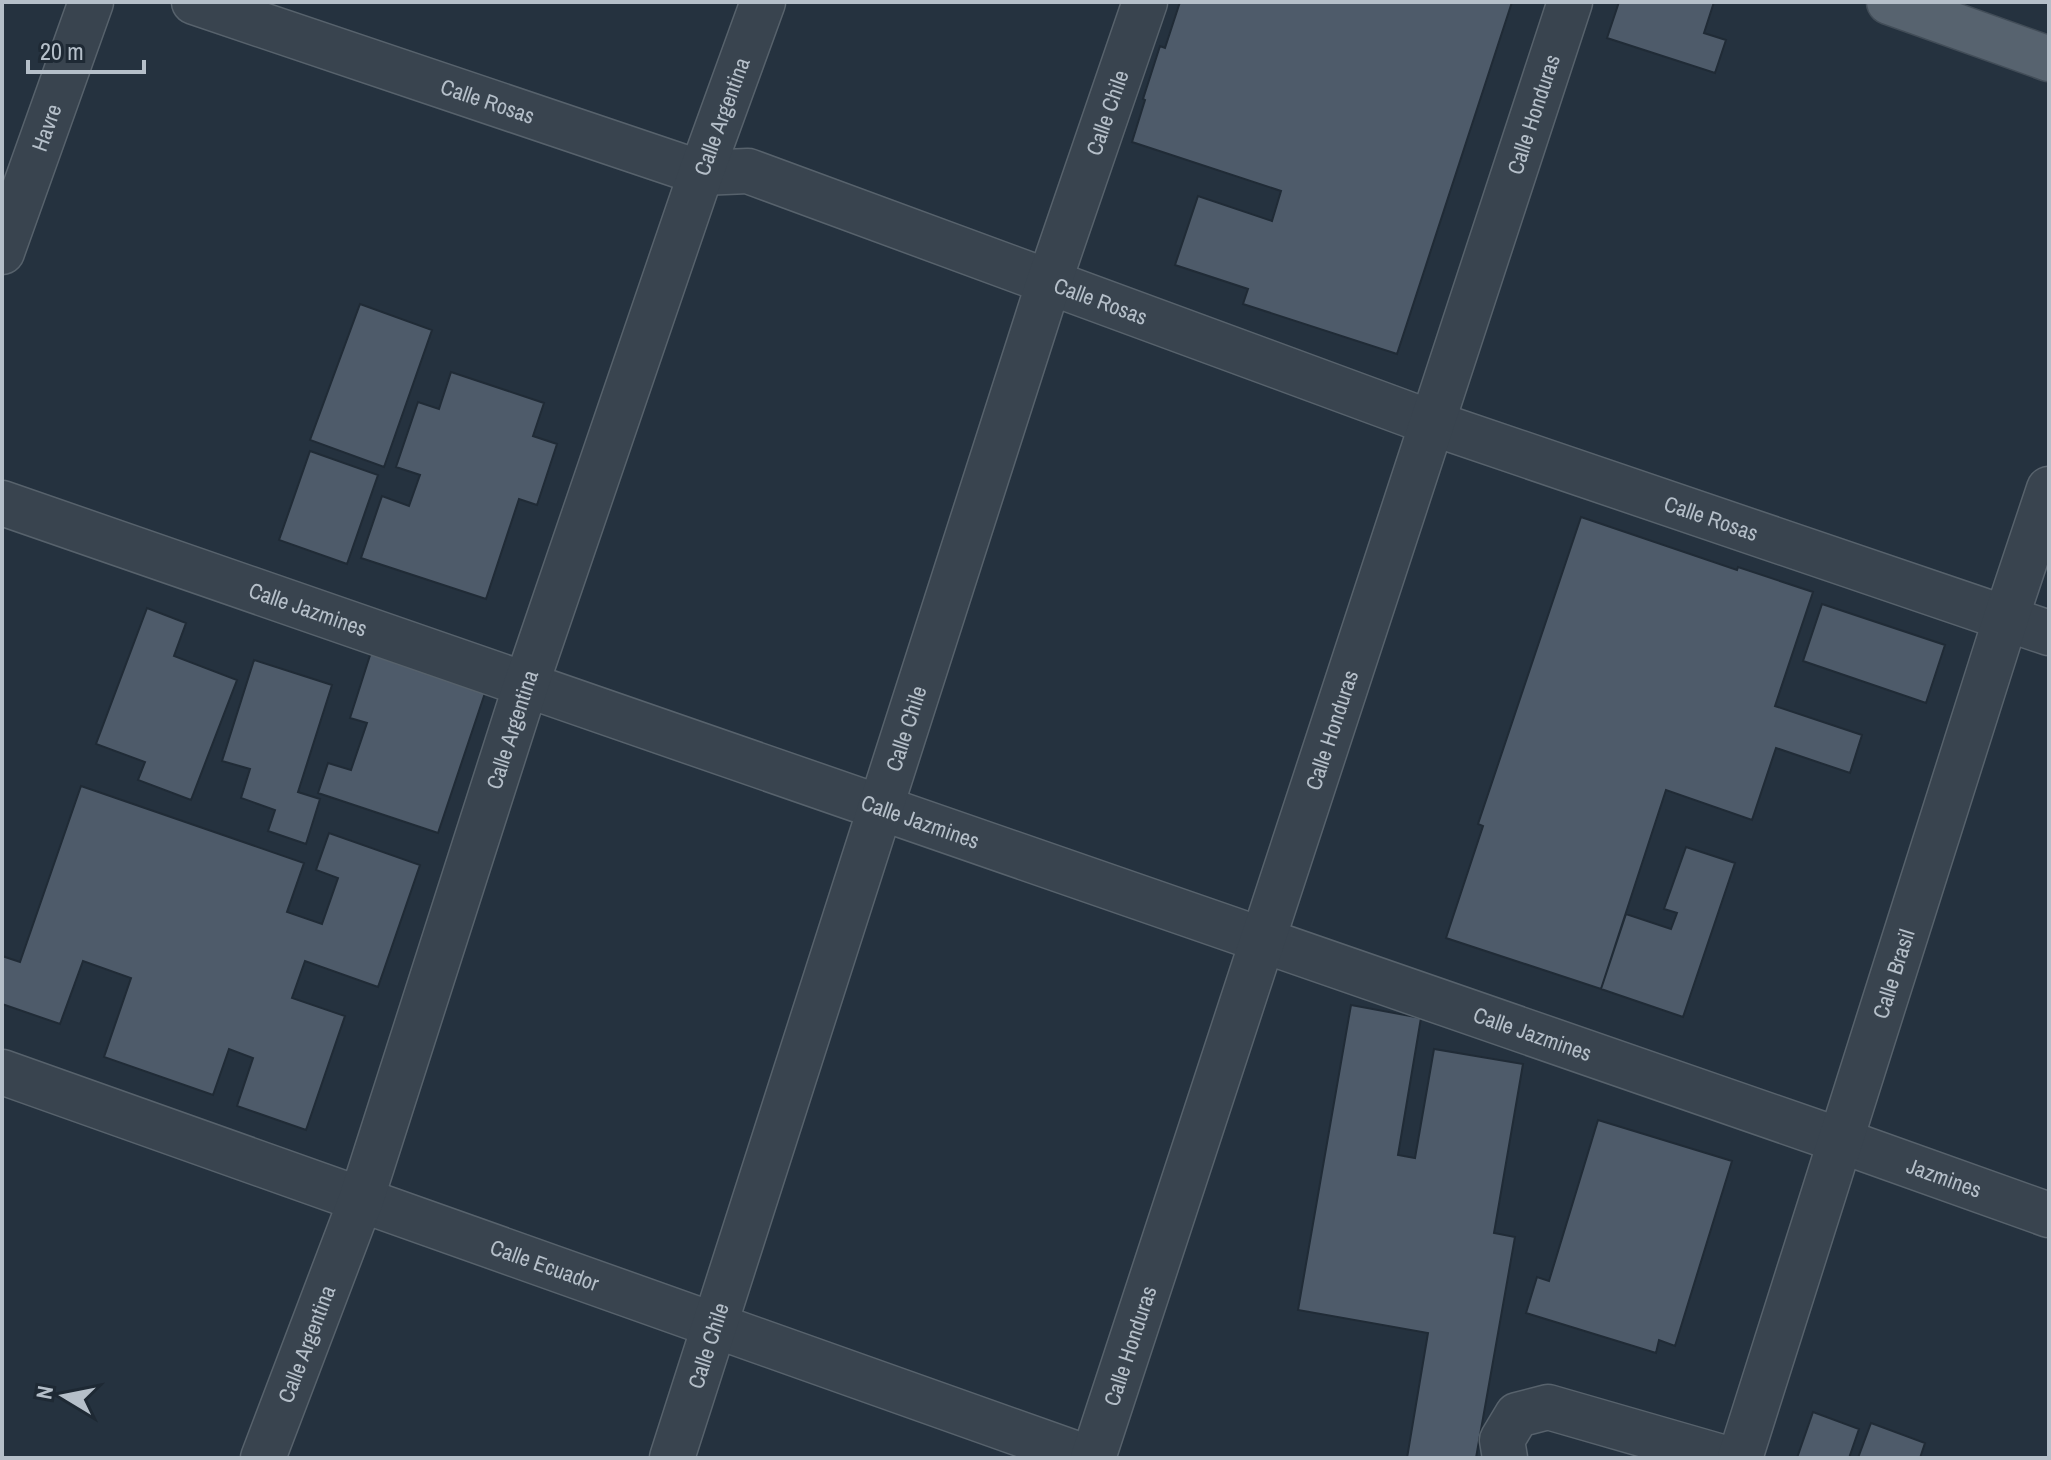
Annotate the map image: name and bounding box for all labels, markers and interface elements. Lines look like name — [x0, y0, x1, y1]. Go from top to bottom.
scale bar — [28, 24, 144, 74]
text: 20 m — [40, 35, 84, 67]
street label: Calle Honduras — [1500, 50, 1567, 178]
street label: Calle Argentina — [686, 53, 757, 180]
street label: Calle Chile — [1079, 66, 1136, 159]
street label: Calle Rosas — [437, 71, 539, 131]
street label: Havre — [24, 100, 68, 155]
street label: Calle Rosas — [1050, 270, 1152, 332]
street label: Calle Rosas — [1660, 488, 1762, 548]
street label: Calle Jazmines — [245, 575, 371, 644]
street label: Calle Argentina — [479, 666, 545, 793]
street label: Calle Honduras — [1298, 666, 1365, 794]
street label: Calle Chile — [878, 682, 934, 775]
street label: Calle Jazmines — [857, 787, 984, 856]
street label: Calle Brasil — [1865, 925, 1922, 1022]
street label: Calle Jazmines — [1469, 999, 1596, 1068]
street label: Jazmines — [1903, 1150, 1986, 1205]
street label: Calle Ecuador — [486, 1232, 603, 1298]
street label: Calle Argentina — [270, 1281, 342, 1407]
street label: Calle Honduras — [1096, 1282, 1163, 1410]
street label: Calle Chile — [680, 1299, 736, 1392]
north arrow — [24, 1356, 104, 1436]
text: N — [28, 1384, 60, 1402]

